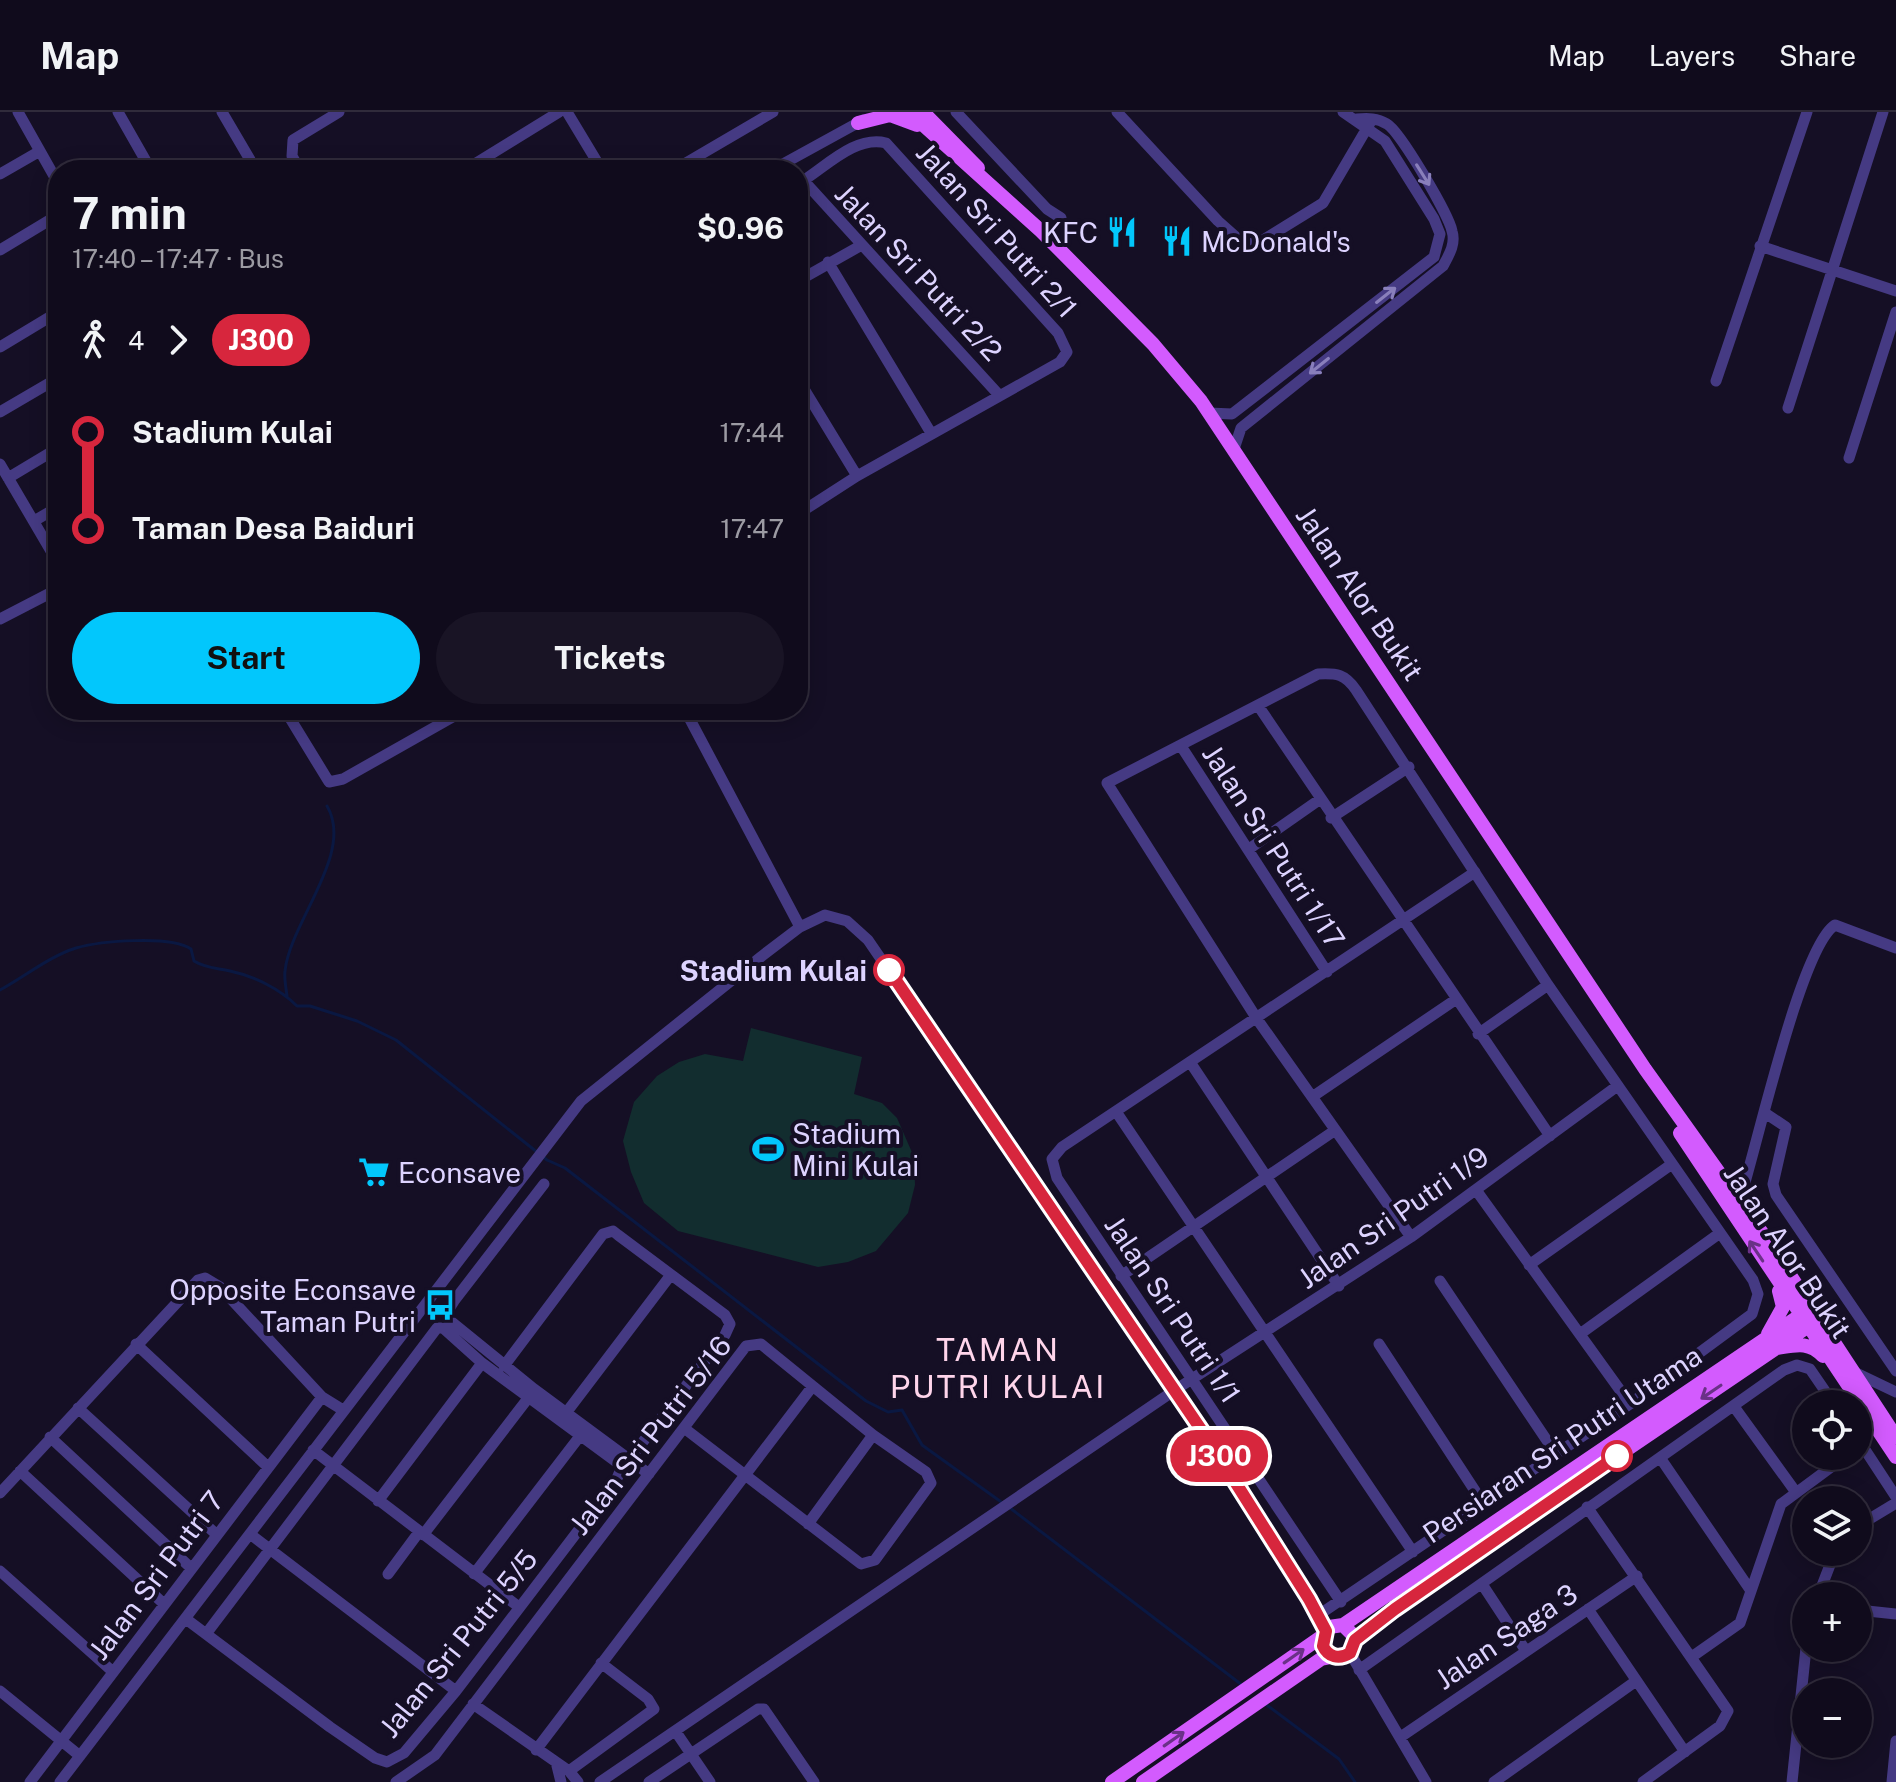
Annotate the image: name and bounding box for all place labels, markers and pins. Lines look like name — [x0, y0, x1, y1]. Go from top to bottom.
restaurant icon: KFC — [1105, 215, 1139, 249]
place label: KFC — [1043, 216, 1098, 249]
restaurant icon: McDonald's — [1160, 224, 1194, 258]
place label: McDonald's — [1201, 225, 1351, 258]
place label: Stadium Kulai — [680, 954, 867, 987]
marker: Stadium Kulai — [874, 955, 904, 985]
place label: Stadium Mini Kulai — [792, 1117, 919, 1182]
sports icon: Stadium Mini Kulai — [751, 1132, 785, 1166]
supermarket icon: Econsave — [357, 1155, 391, 1189]
place label: Econsave — [398, 1156, 521, 1189]
place label: Opposite Econsave Taman Putri — [169, 1273, 416, 1338]
bus stop icon: Opposite Econsave Taman Putri — [423, 1288, 457, 1322]
unlabelled marker — [1602, 1441, 1632, 1471]

